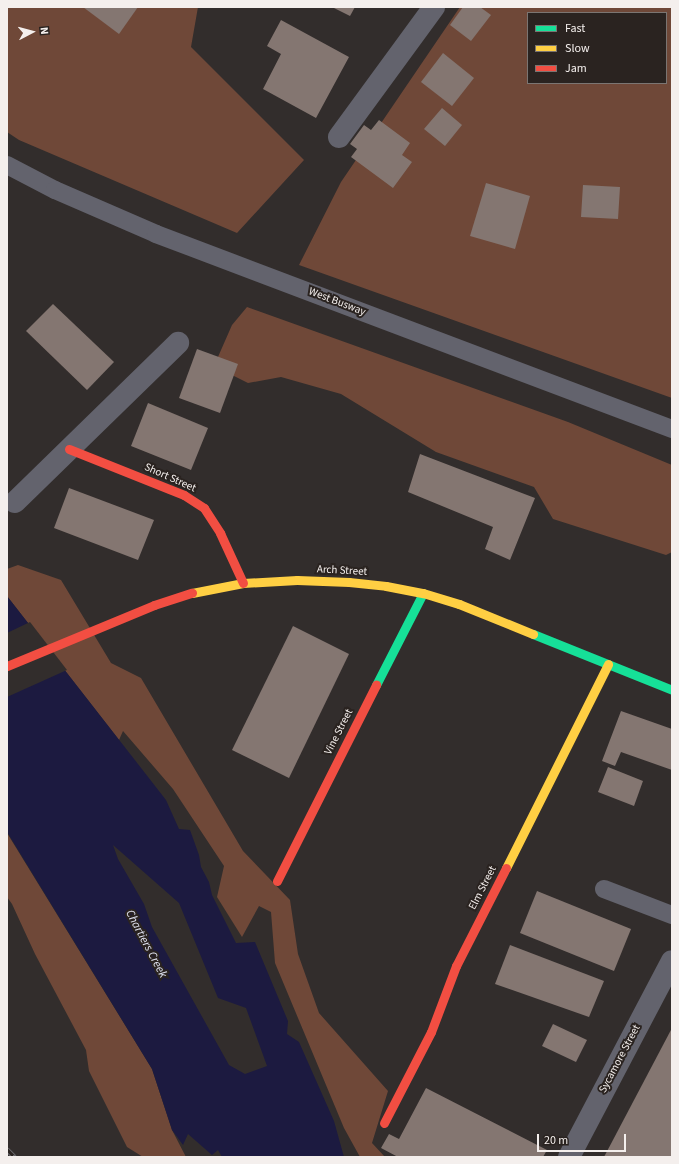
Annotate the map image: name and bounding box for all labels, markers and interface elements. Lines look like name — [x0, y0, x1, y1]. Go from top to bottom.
north arrow — [12, 12, 52, 52]
legend — [527, 12, 667, 84]
text: Fast — [565, 20, 585, 37]
text: N — [37, 26, 52, 35]
text: Slow — [565, 40, 590, 57]
text: Jam — [565, 60, 587, 77]
street label: West Busway — [307, 285, 367, 319]
street label: Short Street — [142, 461, 198, 495]
street label: Arch Street — [316, 563, 368, 579]
street label: Vine Street — [322, 707, 356, 757]
street label: Elm Street — [466, 864, 500, 912]
water label: Chartiers Creek — [122, 908, 170, 980]
street label: Sycamore Street — [596, 1023, 644, 1095]
scale bar — [539, 1126, 628, 1152]
text: 20 m — [544, 1132, 568, 1149]

